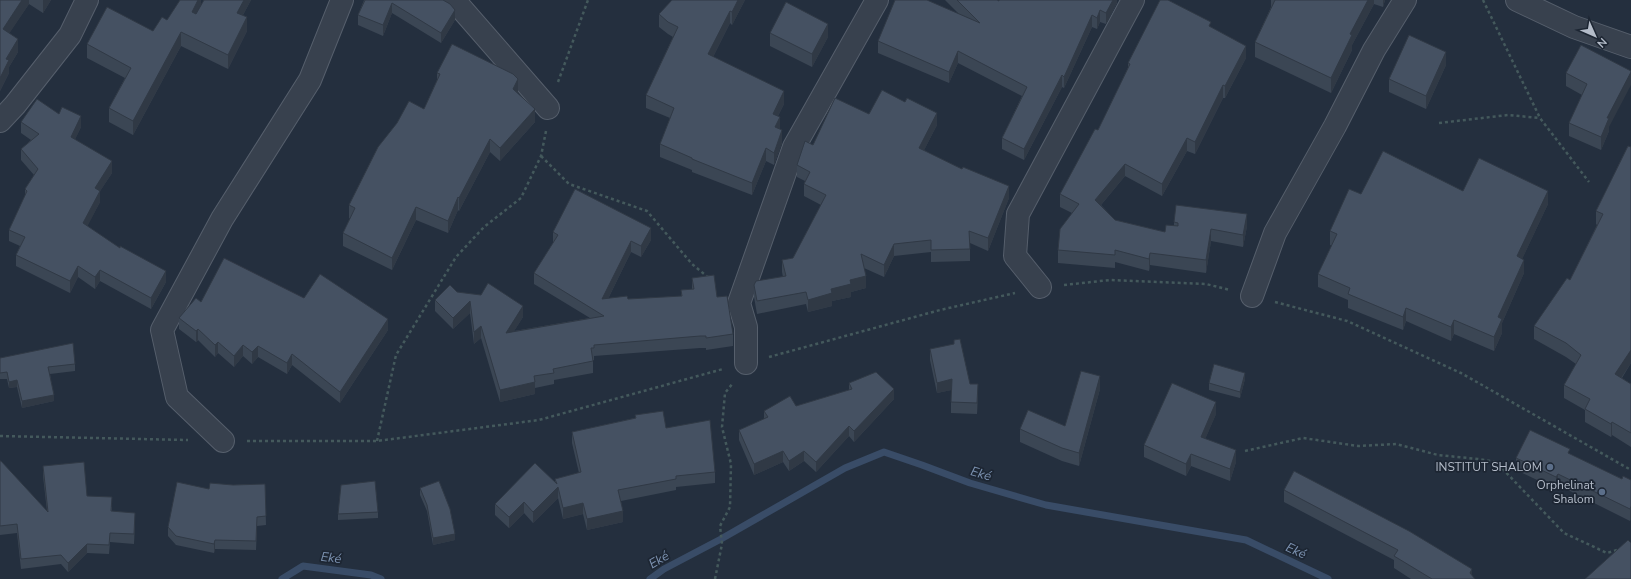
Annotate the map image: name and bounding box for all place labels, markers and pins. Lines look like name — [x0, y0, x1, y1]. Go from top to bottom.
place label: INSTITUT SHALOM — [1435, 459, 1542, 475]
marker: INSTITUT SHALOM — [1545, 462, 1555, 472]
place label: Orphelinat Shalom — [1537, 477, 1595, 507]
marker: Orphelinat Shalom — [1597, 487, 1607, 497]

